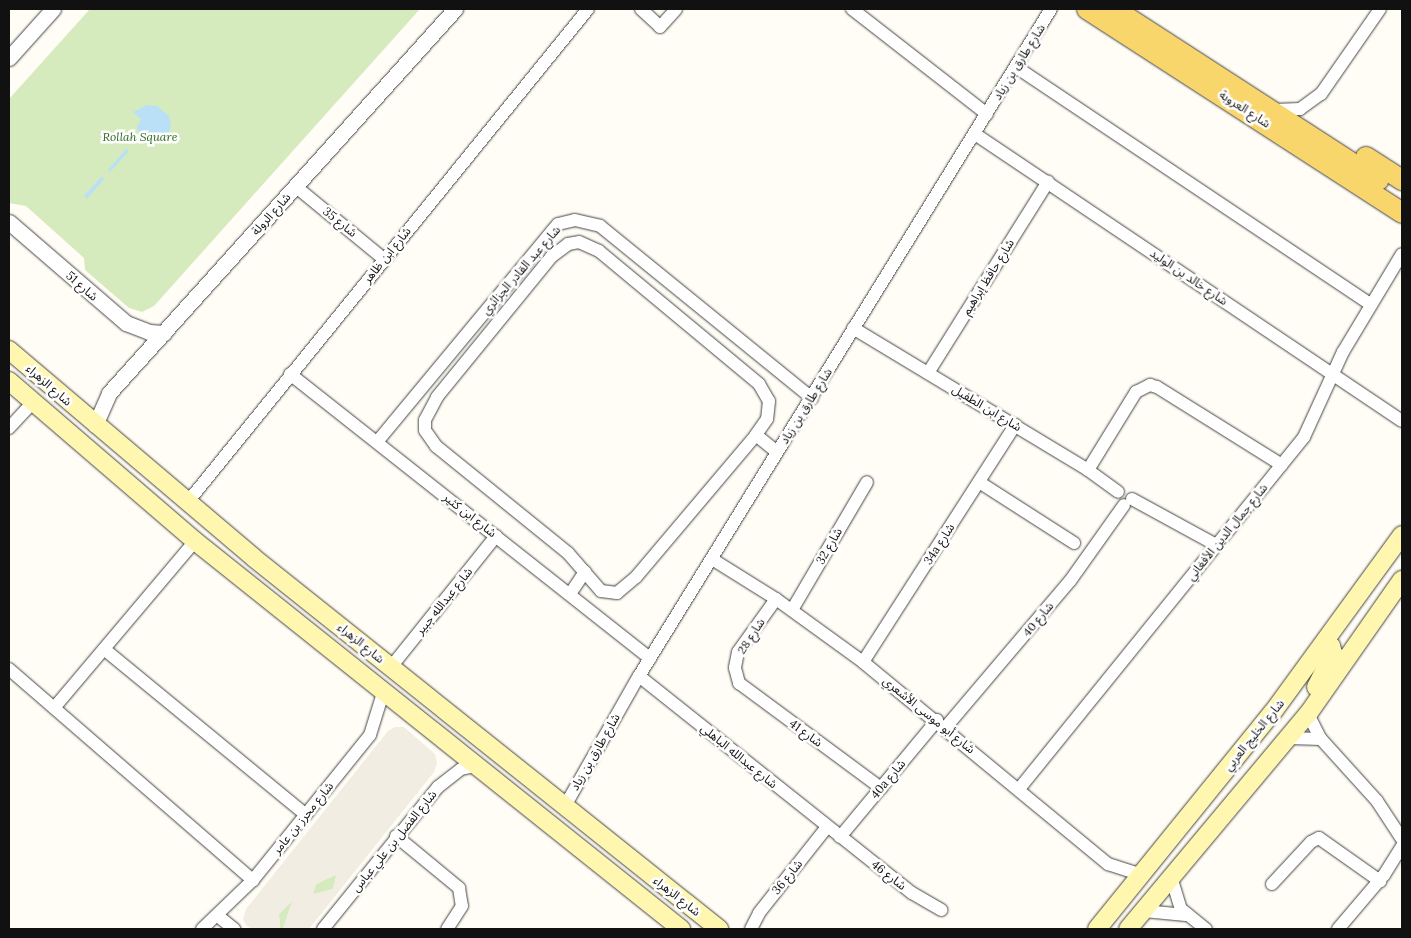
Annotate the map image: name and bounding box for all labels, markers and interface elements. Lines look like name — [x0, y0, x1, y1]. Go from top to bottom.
street label: شارع طارق بن زياد — [990, 21, 1048, 103]
street label: شارع العروبة — [1217, 87, 1273, 131]
park label: Rollah Square — [103, 130, 177, 144]
street label: شارع الرولة — [248, 190, 294, 238]
street label: شارع 35 — [320, 204, 360, 240]
street label: شارع عبد القادر الجزائري — [479, 223, 563, 317]
street label: شارع ابن ظاهر — [360, 224, 414, 286]
street label: شارع حافظ إبراهيم — [959, 236, 1017, 318]
street label: شارع خالد بن الوليد — [1147, 246, 1231, 308]
street label: شارع 51 — [63, 268, 101, 304]
street label: شارع الزهراء — [23, 361, 75, 409]
street label: شارع طارق بن زياد — [777, 365, 835, 447]
street label: شارع ابن الطفيل — [950, 382, 1024, 434]
street label: شارع جمال الدين الأفغاني — [1184, 481, 1270, 583]
street label: شارع ابن كثير — [441, 490, 499, 540]
street label: 34a شارع — [920, 521, 958, 567]
street label: شارع 32 — [813, 525, 845, 567]
street label: شارع عبدالله جبير — [413, 565, 475, 637]
street label: شارع 40 — [1019, 599, 1057, 639]
street label: شارع 28 — [734, 615, 768, 657]
street label: شارع الزهراء — [335, 620, 387, 666]
street label: شارع أبو موسى الأشعري — [880, 673, 978, 757]
street label: شارع الخليج العربي — [1221, 696, 1287, 774]
street label: شارع طارق بن زياد — [567, 711, 623, 793]
street label: شارع 41 — [787, 716, 825, 750]
street label: شارع عبدالله الباهلي — [698, 721, 780, 791]
street label: 40a شارع — [867, 756, 909, 802]
street label: شارع محرز بن عامر — [270, 779, 336, 857]
street label: شارع الفضل بن علي عباس — [349, 787, 439, 895]
street label: شارع 36 — [769, 857, 805, 897]
street label: شارع 46 — [869, 857, 909, 893]
street label: شارع الزهراء — [651, 873, 703, 919]

